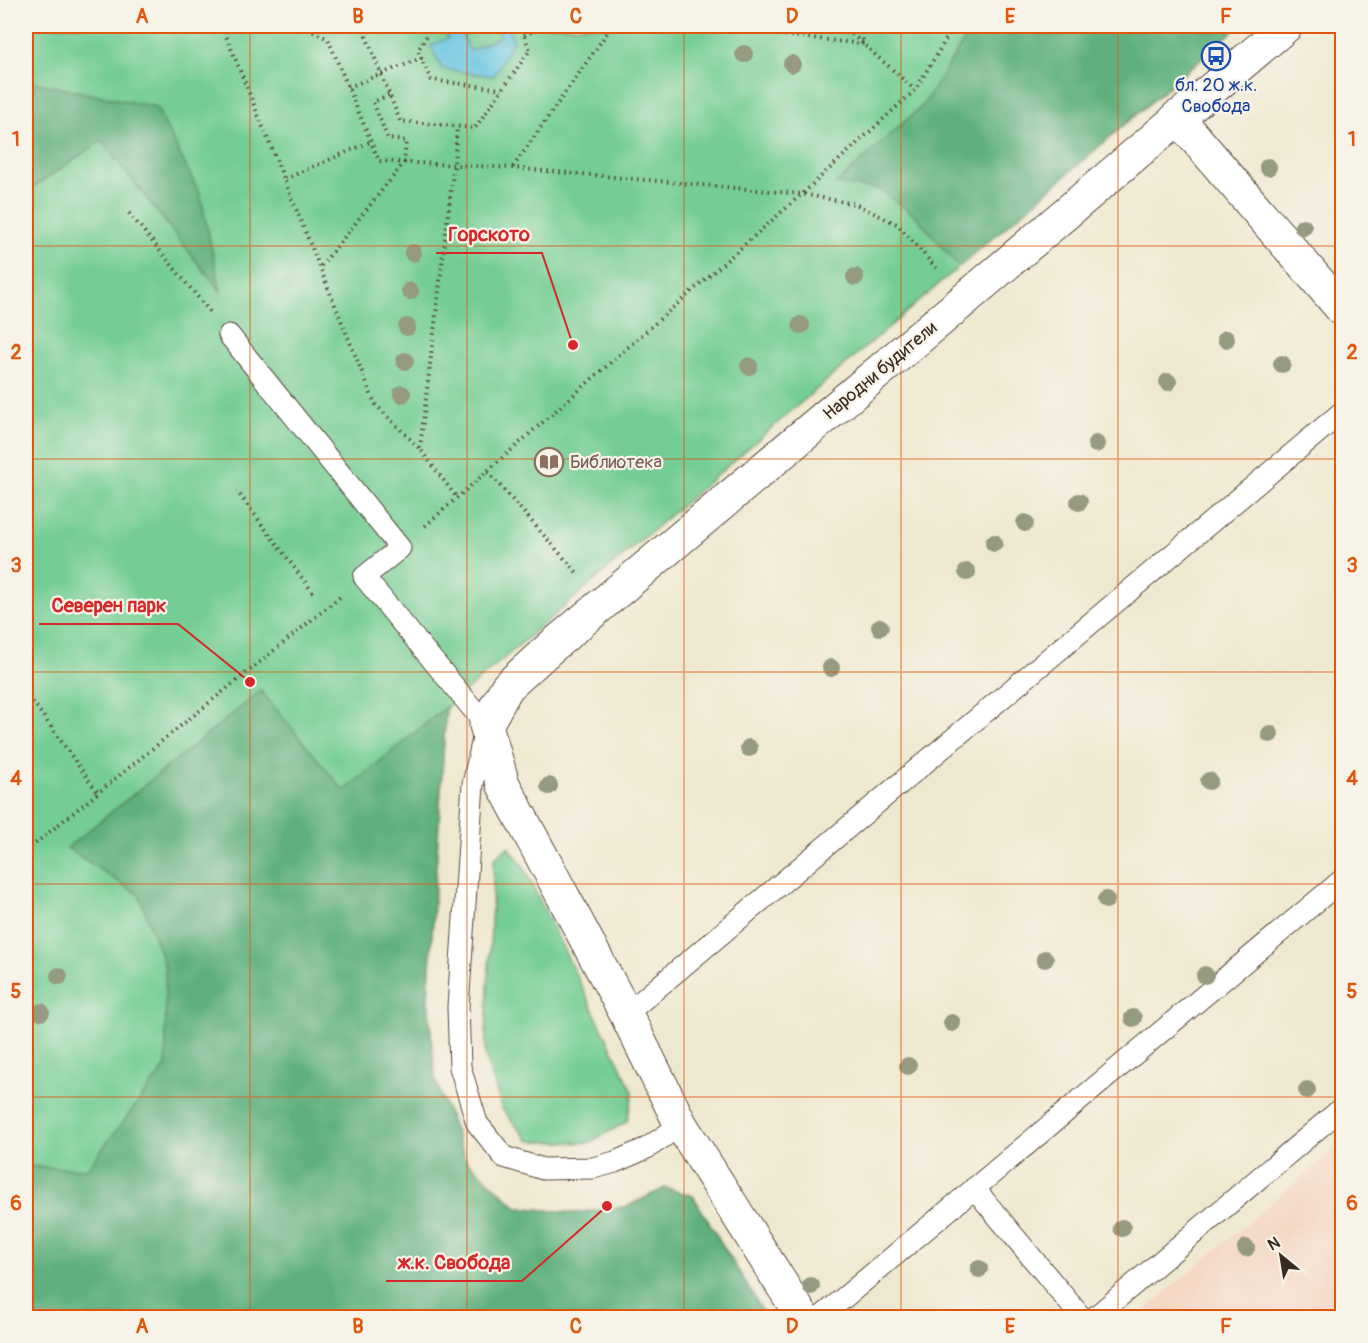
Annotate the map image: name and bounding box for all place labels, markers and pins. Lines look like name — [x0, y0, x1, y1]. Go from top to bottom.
bus stop icon: бл. 20 ж.к. Свобода — [1200, 40, 1232, 72]
place label: бл. 20 ж.к. Свобода — [1175, 74, 1257, 118]
callout: Горското — [436, 215, 542, 253]
library icon: Библиотека — [533, 446, 565, 478]
place label: Библиотека — [570, 451, 662, 474]
callout: Северен парк — [39, 586, 178, 624]
callout: ж.к. Свобода — [386, 1243, 522, 1281]

